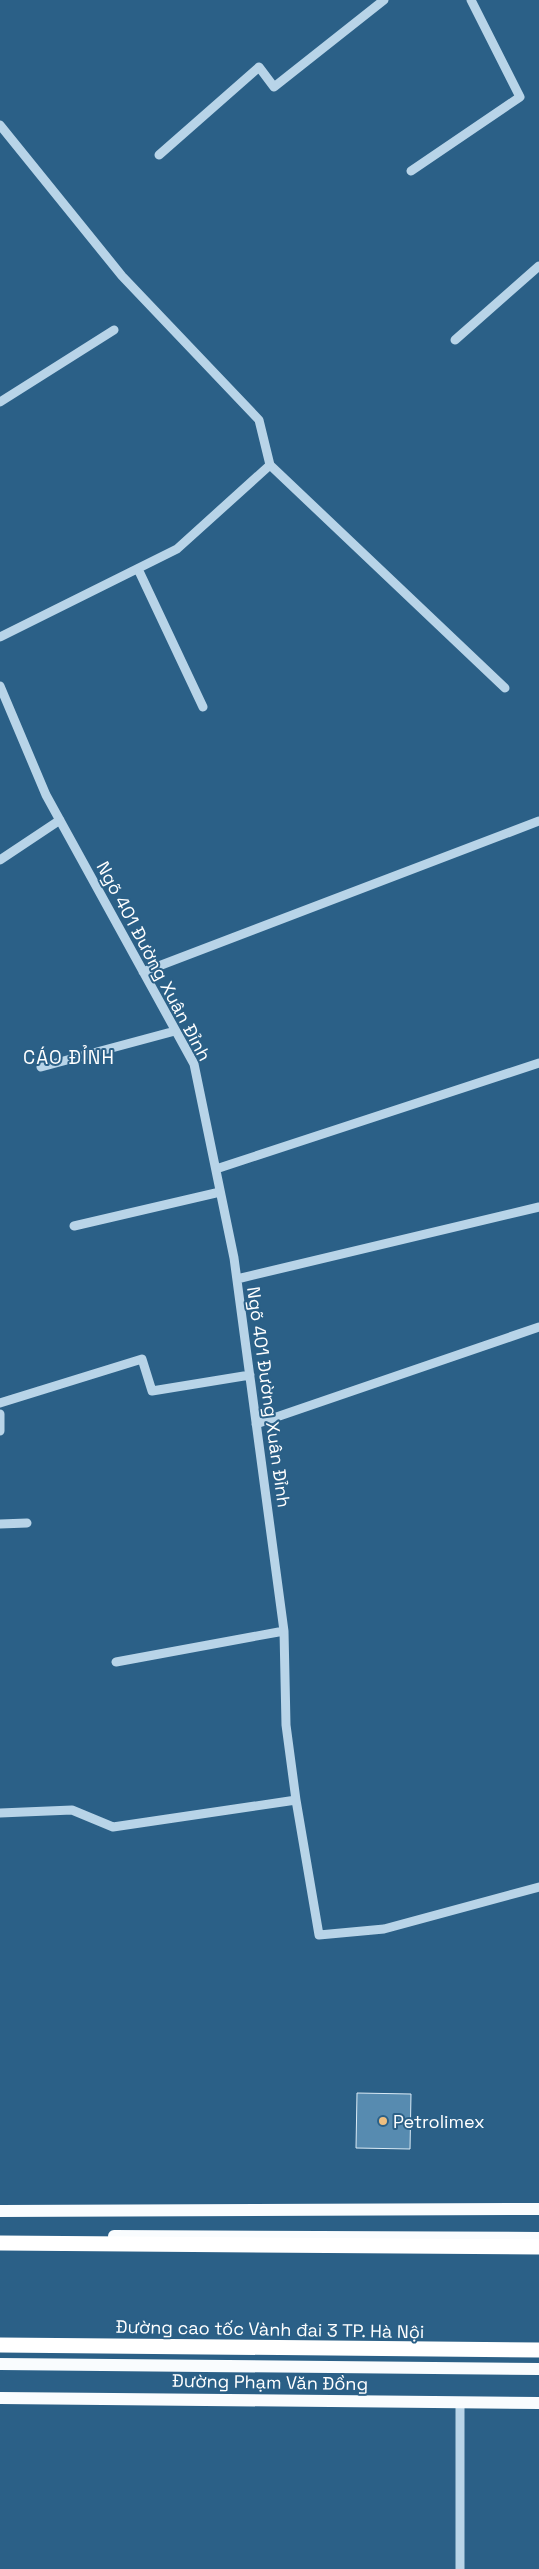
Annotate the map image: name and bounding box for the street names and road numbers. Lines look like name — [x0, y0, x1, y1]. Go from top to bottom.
street label: Ngõ 401 Đường Xuân Đỉnh — [92, 857, 216, 1065]
street label: Ngõ 401 Đường Xuân Đỉnh — [242, 1285, 296, 1509]
street label: Đường cao tốc Vành đai 3 TP. Hà Nội — [116, 2315, 424, 2343]
street label: Đường Phạm Văn Đồng — [172, 2369, 368, 2395]

